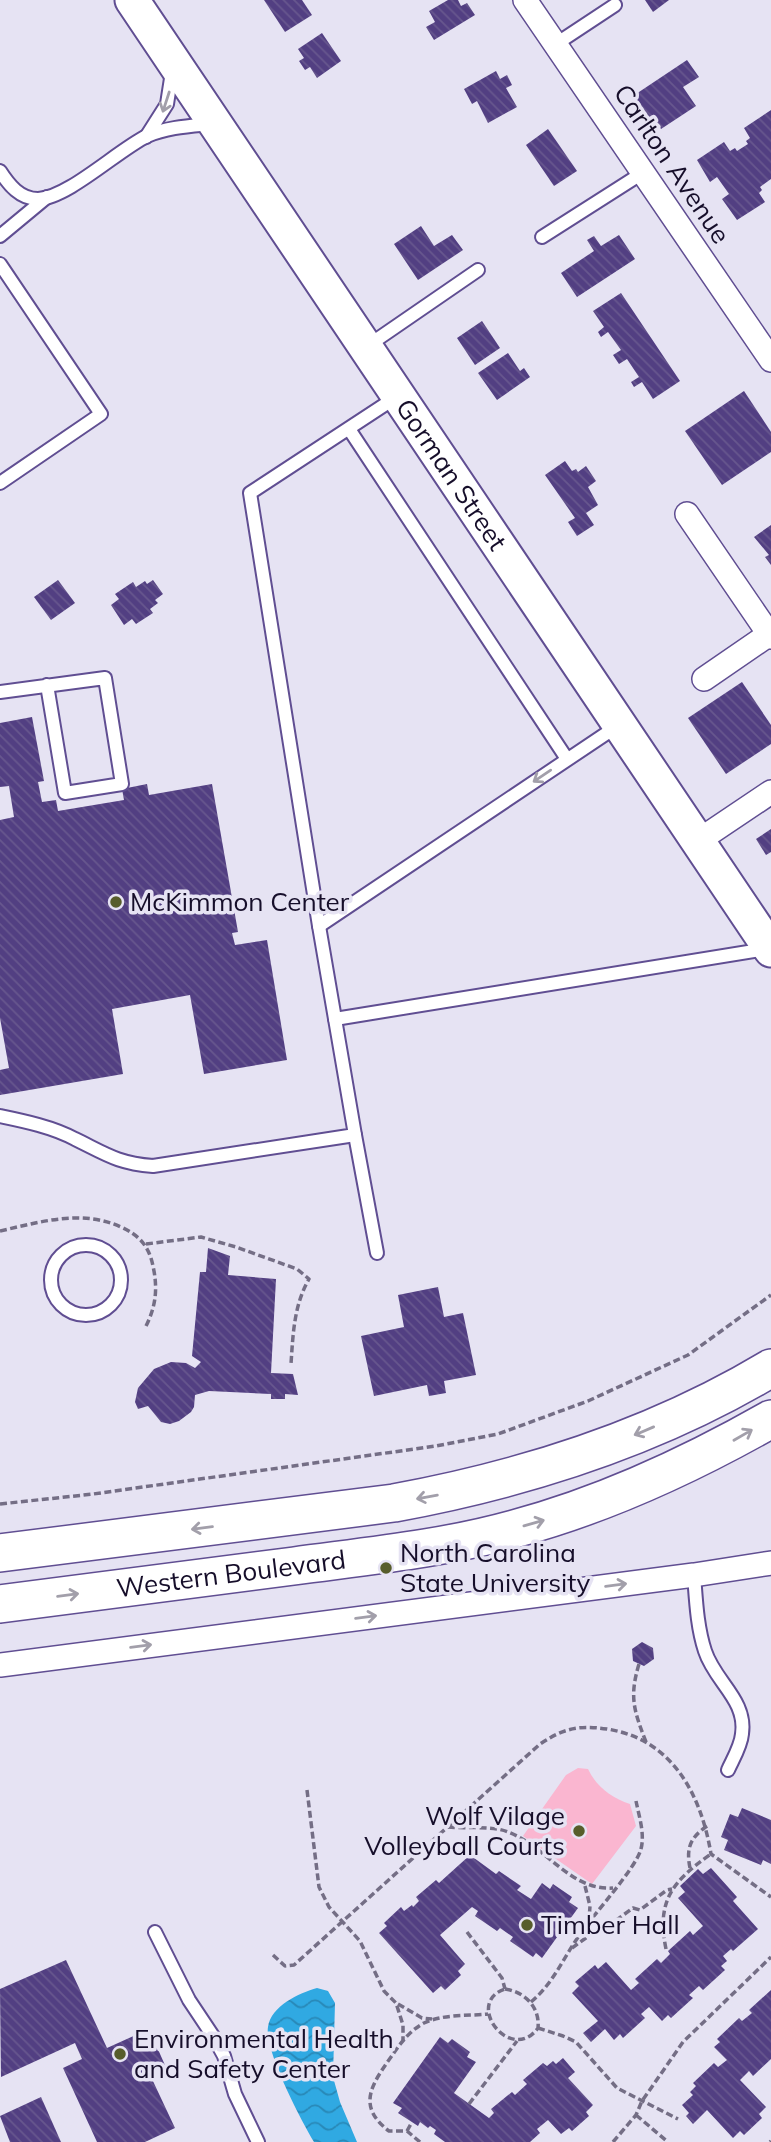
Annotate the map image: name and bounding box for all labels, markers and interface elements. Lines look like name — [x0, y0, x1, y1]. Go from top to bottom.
street label: Carlton Avenue — [607, 78, 738, 250]
one-way arrow — [159, 90, 171, 112]
street label: Gorman Street — [389, 392, 514, 556]
one-way arrow — [533, 769, 552, 783]
place label: McKimmon Center — [130, 885, 350, 918]
marker: McKimmon Center — [108, 894, 124, 910]
one-way arrow — [634, 1425, 655, 1438]
one-way arrow — [733, 1427, 753, 1441]
one-way arrow — [416, 1491, 439, 1504]
one-way arrow — [523, 1516, 545, 1529]
one-way arrow — [191, 1522, 213, 1535]
place label: North Carolina State University — [400, 1536, 591, 1599]
street label: Western Boulevard — [114, 1542, 348, 1604]
marker: North Carolina State University — [378, 1560, 394, 1576]
one-way arrow — [604, 1579, 627, 1592]
one-way arrow — [56, 1588, 79, 1601]
one-way arrow — [354, 1611, 377, 1624]
one-way arrow — [129, 1639, 151, 1652]
place label: Wolf Vilage Volleyball Courts — [364, 1799, 565, 1862]
marker: Wolf Vilage Volleyball Courts — [571, 1823, 587, 1839]
place label: Timber Hall — [541, 1908, 680, 1941]
marker: Timber Hall — [519, 1917, 535, 1933]
place label: Environmental Health and Safety Center — [134, 2022, 394, 2085]
marker: Environmental Health and Safety Center — [112, 2046, 128, 2062]

